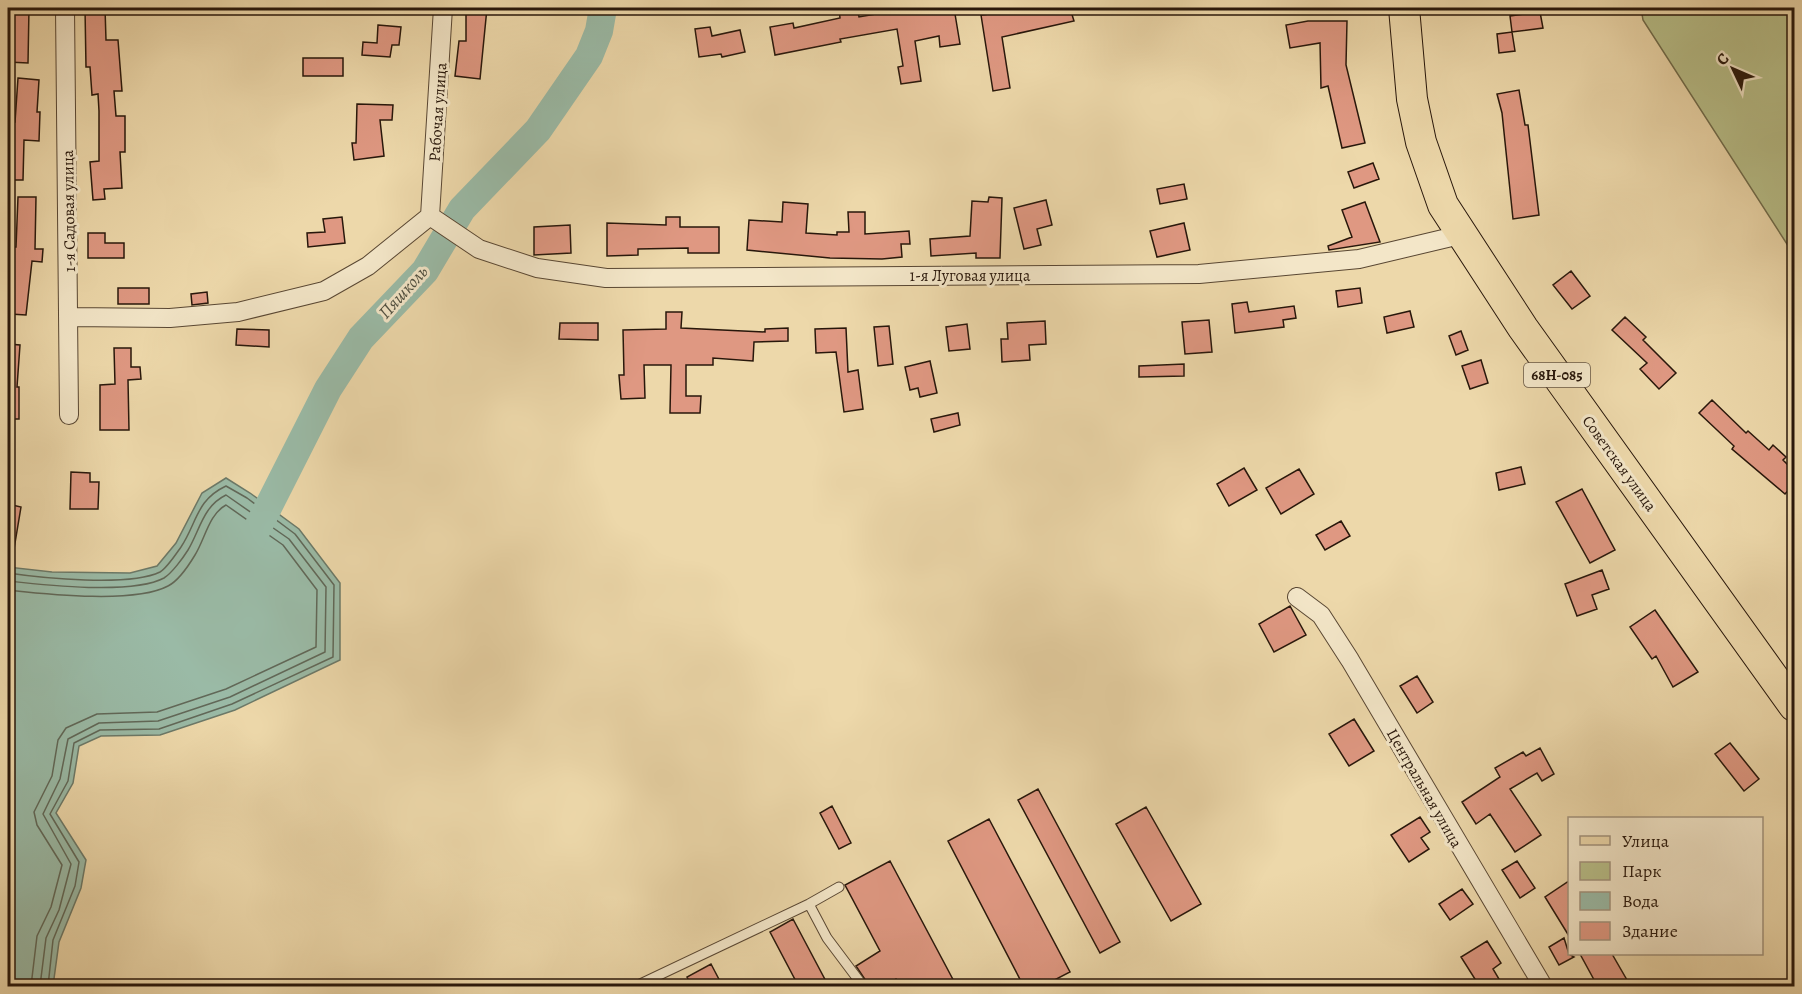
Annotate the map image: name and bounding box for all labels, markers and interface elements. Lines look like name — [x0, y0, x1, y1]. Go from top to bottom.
north arrow — [1703, 39, 1763, 99]
text: С — [1712, 48, 1734, 70]
street label: Рабочая улица — [424, 61, 452, 162]
street label: 1-я Садовая улица — [57, 149, 81, 272]
water label: Пяшколь — [373, 260, 434, 324]
street label: 1-я Луговая улица — [910, 265, 1031, 287]
road number: 68Н-085 — [1524, 363, 1590, 387]
street label: Советская улица — [1577, 411, 1662, 517]
street label: Центральная улица — [1381, 725, 1468, 853]
legend — [1568, 817, 1763, 955]
text: Улица — [1622, 829, 1670, 853]
text: Парк — [1622, 859, 1662, 883]
text: Вода — [1622, 889, 1660, 913]
text: Здание — [1622, 919, 1678, 943]

